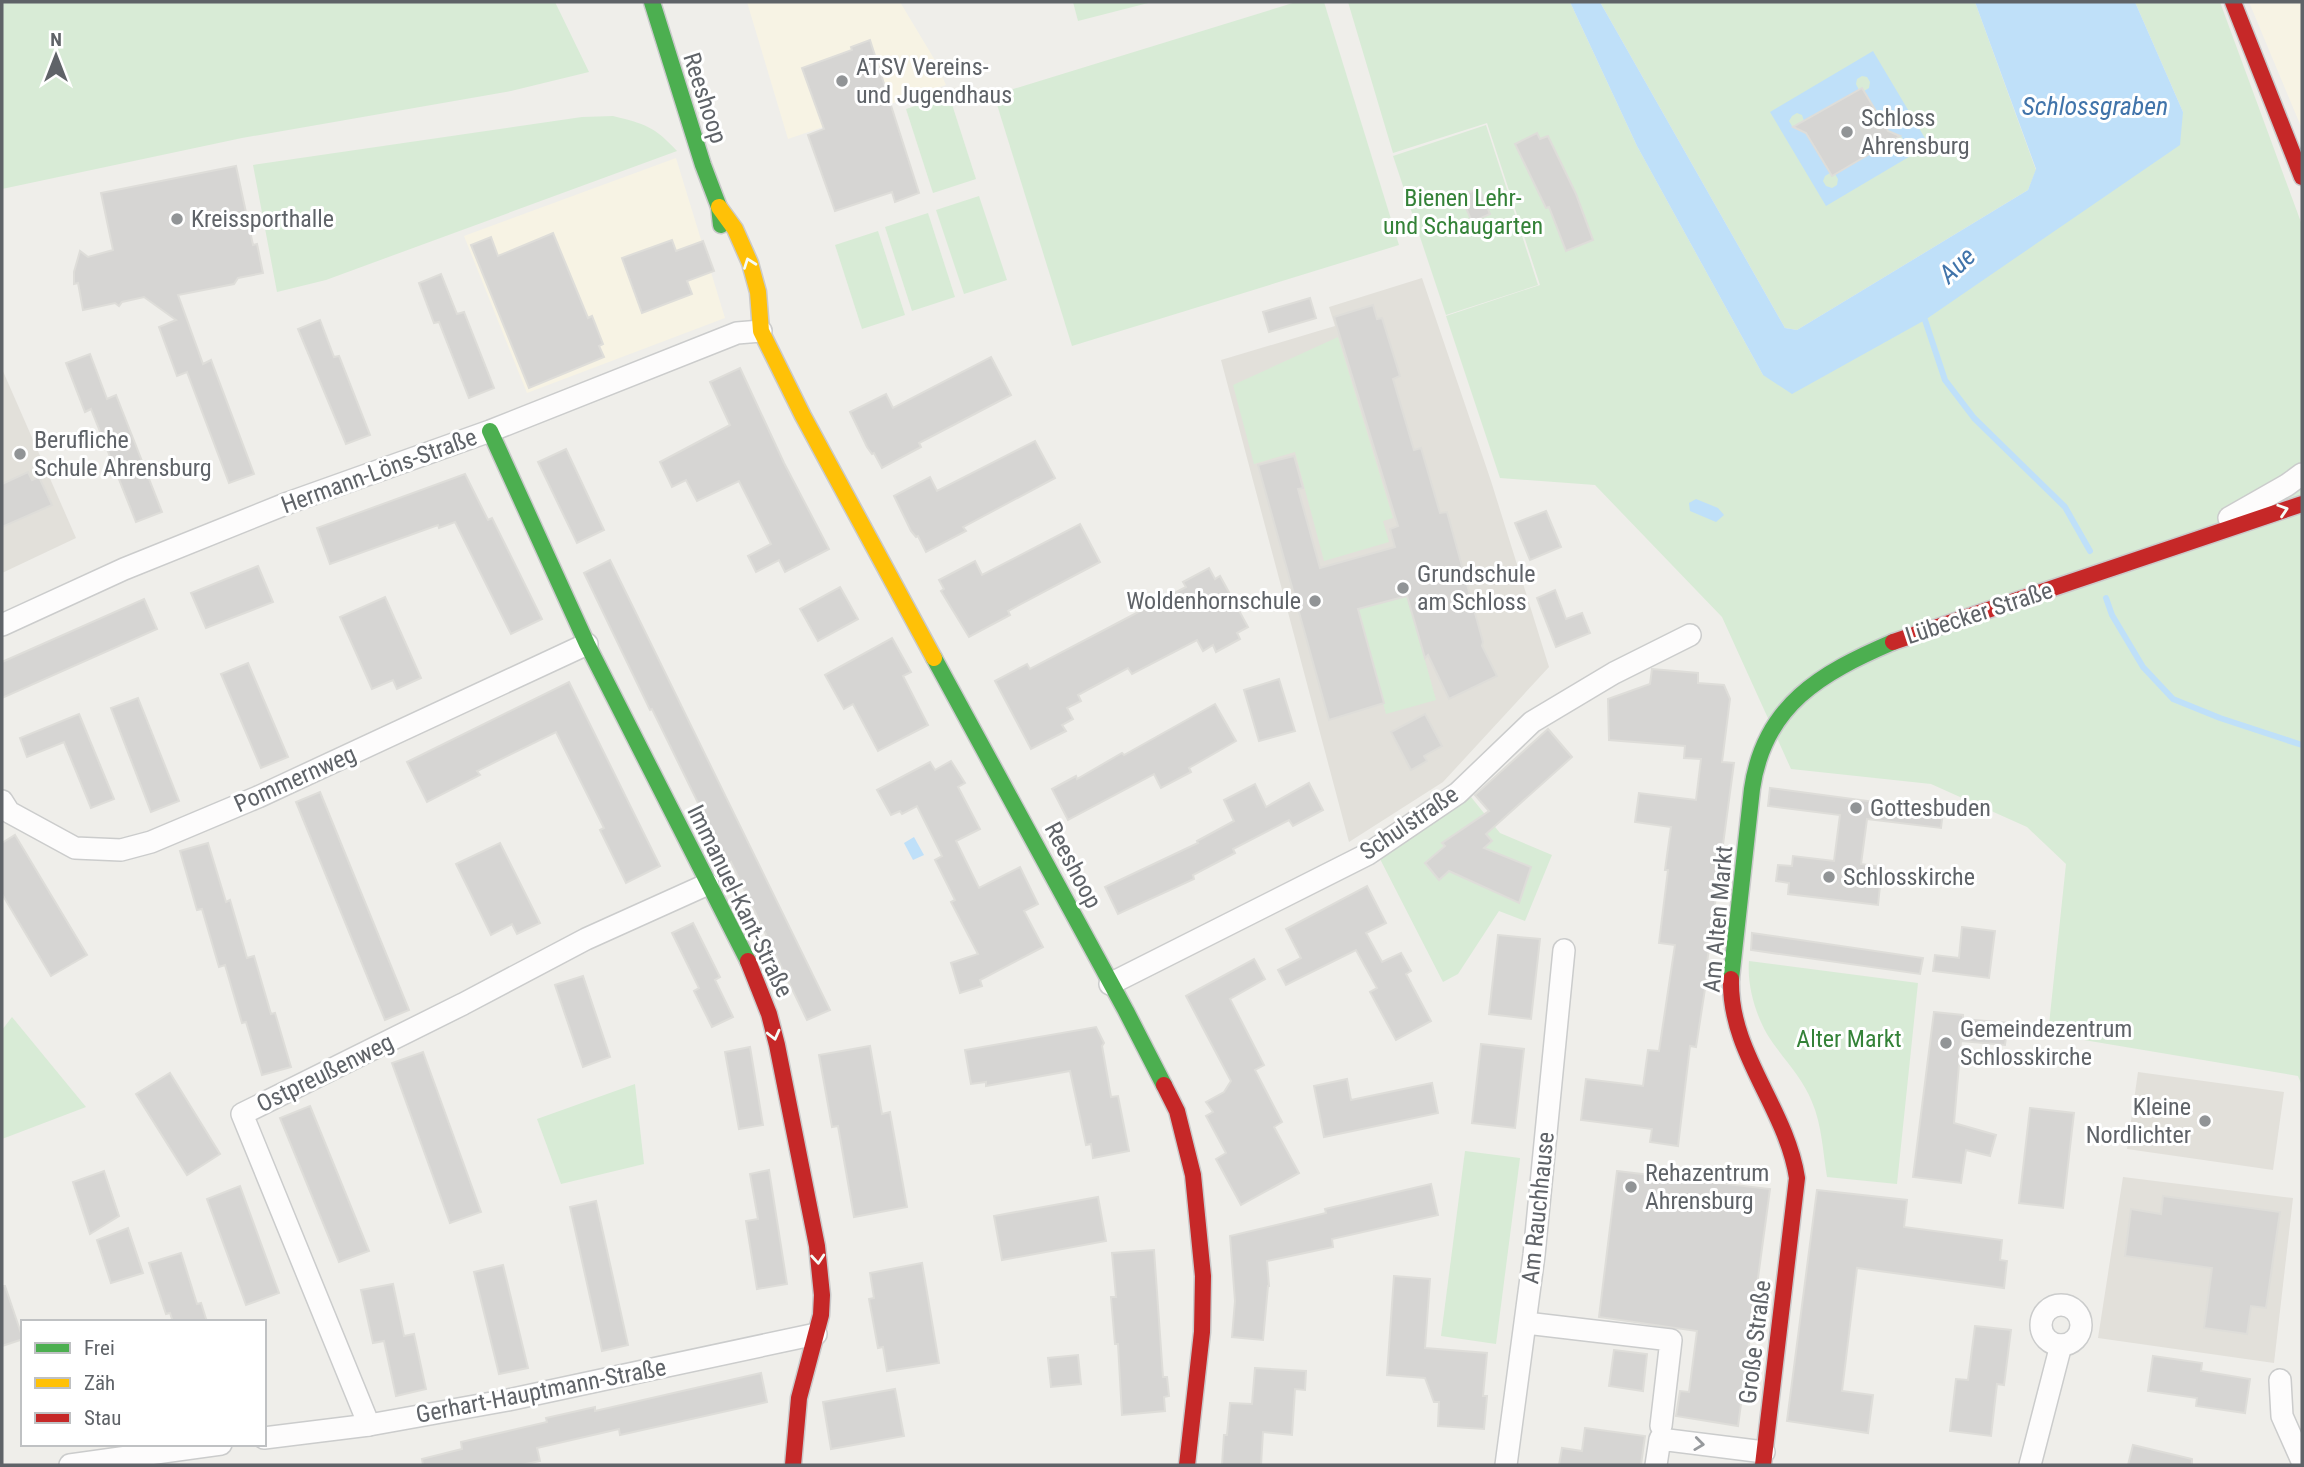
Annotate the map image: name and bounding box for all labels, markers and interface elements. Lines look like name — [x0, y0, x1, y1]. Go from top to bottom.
north arrow — [21, 21, 91, 91]
text: N — [50, 28, 62, 51]
street label: Reeshoop — [677, 49, 733, 147]
place label: ATSV Vereins- und Jugendhaus — [856, 53, 1012, 109]
marker: ATSV Vereins- und Jugendhaus — [834, 73, 850, 89]
water label: Schlossgraben — [2022, 91, 2168, 121]
place label: Schloss Ahrensburg — [1861, 104, 1970, 160]
marker: Schloss Ahrensburg — [1839, 124, 1855, 140]
park label: Bienen Lehr- und Schaugarten — [1383, 184, 1543, 240]
place label: Kreissporthalle — [191, 205, 334, 233]
marker: Kreissporthalle — [169, 211, 185, 227]
water label: Aue — [1932, 241, 1981, 290]
one-way arrow — [743, 258, 757, 270]
street label: Hermann-Löns-Straße — [277, 423, 481, 519]
place label: Berufliche Schule Ahrensburg — [34, 426, 212, 482]
marker: Berufliche Schule Ahrensburg — [12, 446, 28, 462]
one-way arrow — [2276, 504, 2288, 519]
place label: Grundschule am Schloss — [1417, 560, 1536, 616]
street label: Lübecker Straße — [1902, 576, 2056, 650]
marker: Grundschule am Schloss — [1395, 580, 1411, 596]
place label: Woldenhornschule — [1126, 587, 1301, 615]
marker: Woldenhornschule — [1307, 593, 1323, 609]
street label: Pommernweg — [230, 740, 360, 818]
street label: Schulstraße — [1355, 780, 1463, 866]
place label: Gottesbuden — [1870, 794, 1991, 822]
street label: Immanuel-Kant-Straße — [681, 800, 799, 1002]
marker: Gottesbuden — [1848, 800, 1864, 816]
street label: Reeshoop — [1039, 817, 1107, 913]
street label: Am Alten Markt — [1698, 845, 1738, 993]
place label: Schlosskirche — [1843, 863, 1975, 891]
marker: Schlosskirche — [1821, 869, 1837, 885]
place label: Gemeindezentrum Schlosskirche — [1960, 1015, 2132, 1071]
park label: Alter Markt — [1796, 1025, 1902, 1053]
street label: Ostpreußenweg — [252, 1028, 398, 1118]
one-way arrow — [766, 1029, 780, 1041]
marker: Gemeindezentrum Schlosskirche — [1938, 1035, 1954, 1051]
place label: Kleine Nordlichter — [2086, 1093, 2191, 1149]
marker: Kleine Nordlichter — [2197, 1113, 2213, 1129]
street label: Am Rauchhause — [1516, 1131, 1560, 1285]
place label: Rehazentrum Ahrensburg — [1645, 1159, 1769, 1215]
marker: Rehazentrum Ahrensburg — [1623, 1179, 1639, 1195]
one-way arrow — [810, 1253, 825, 1264]
street label: Große Straße — [1734, 1279, 1776, 1405]
legend — [21, 1320, 266, 1446]
text: Frei — [84, 1336, 115, 1360]
street label: Gerhart-Hauptmann-Straße — [414, 1353, 668, 1429]
text: Zäh — [84, 1371, 115, 1395]
text: Stau — [84, 1406, 121, 1430]
one-way arrow — [1693, 1437, 1705, 1452]

